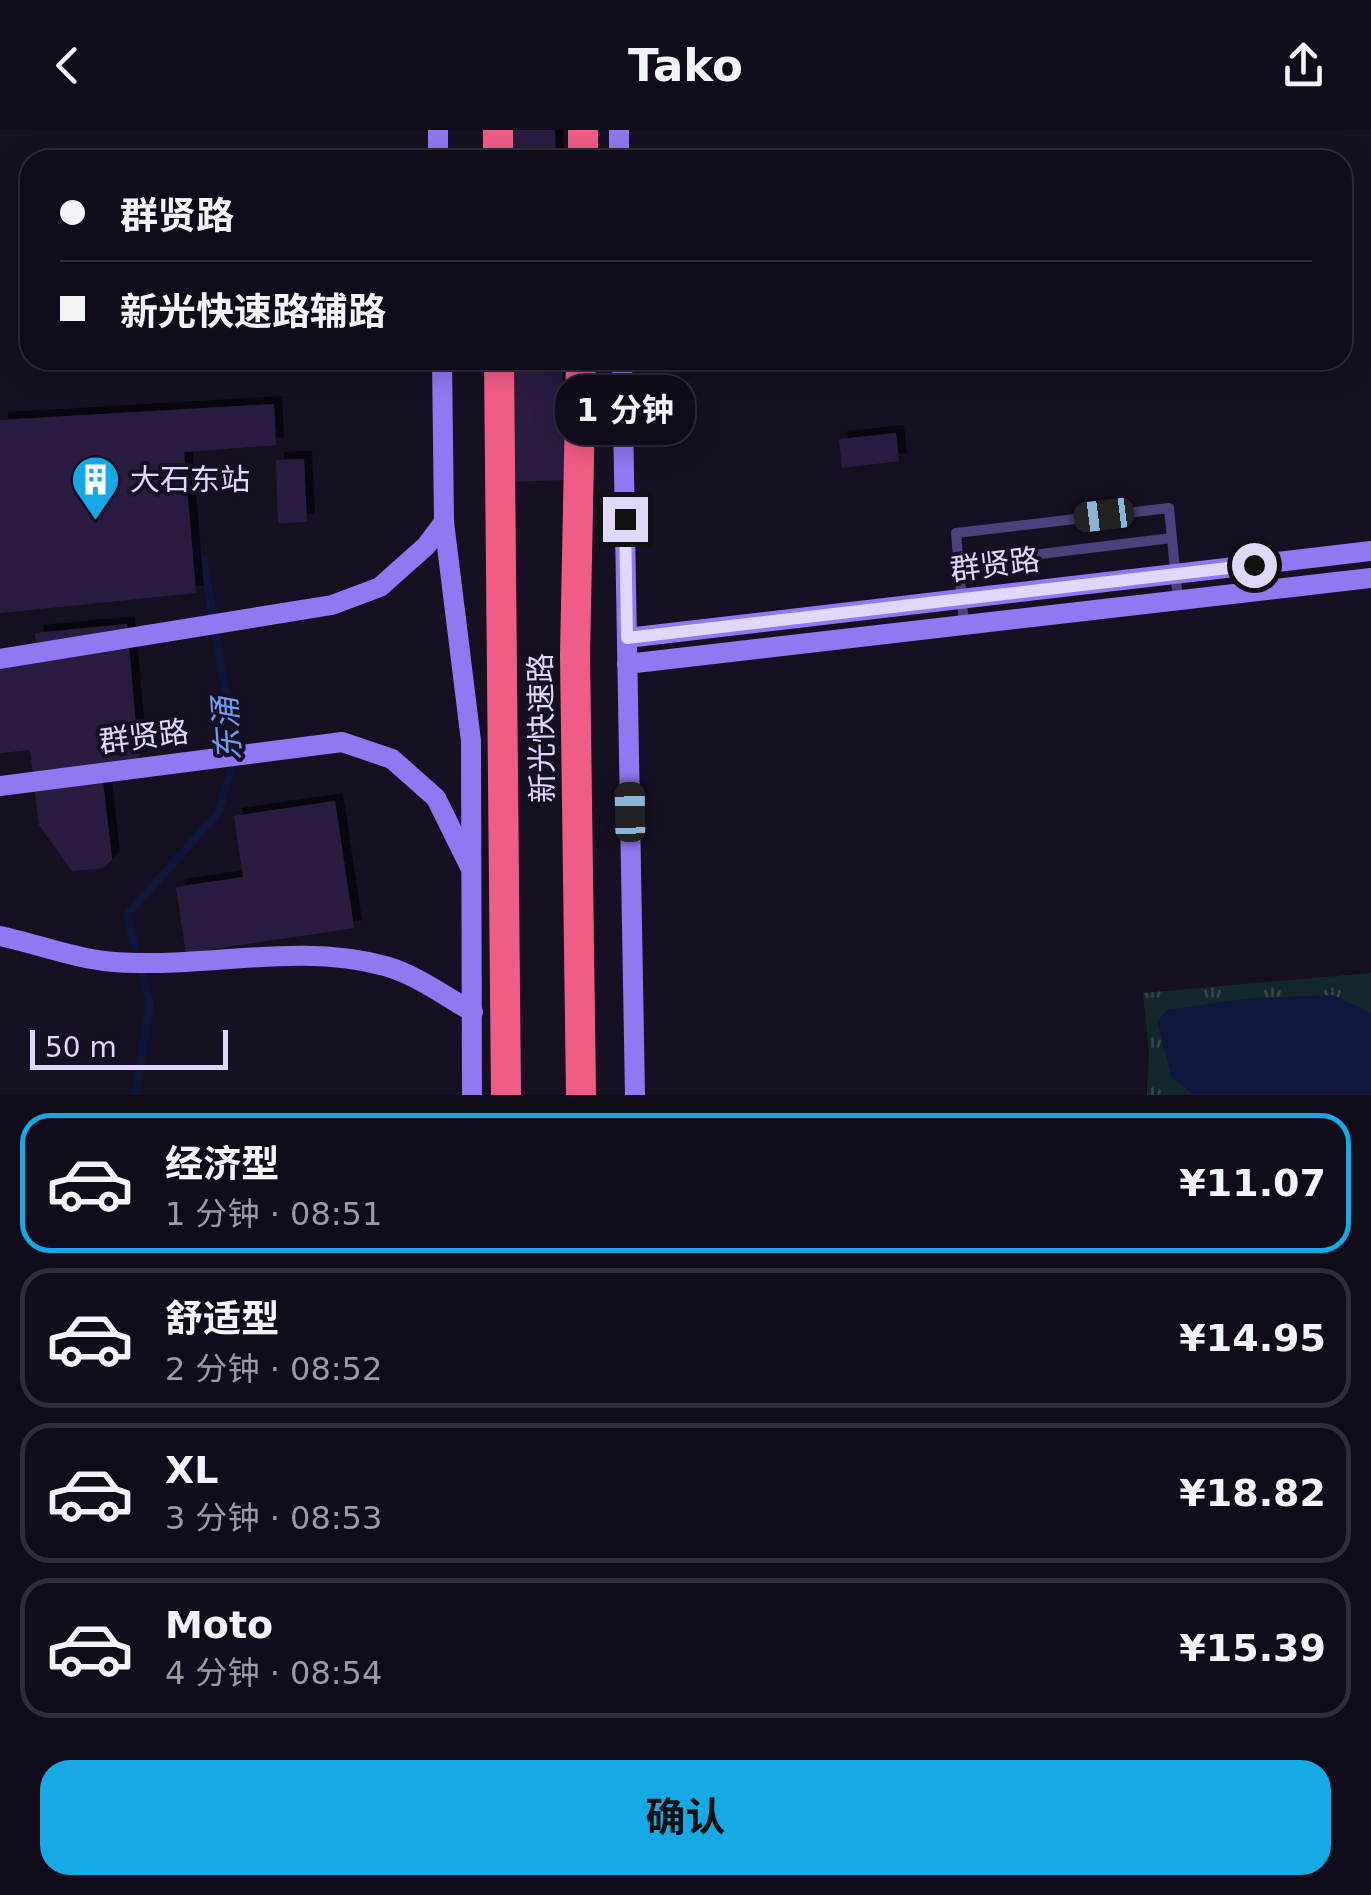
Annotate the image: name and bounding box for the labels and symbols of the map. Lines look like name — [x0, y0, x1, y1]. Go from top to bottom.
callout: 1 分钟 — [555, 374, 695, 444]
building icon: 大石东站 — [69, 454, 121, 522]
place label: 大石东站 — [130, 462, 250, 497]
car — [1072, 496, 1136, 534]
route end — [603, 497, 648, 542]
street label: 群贤路 — [948, 542, 1042, 587]
route start — [1232, 543, 1277, 588]
street label: 新光快速路 — [523, 653, 560, 803]
water label: 东涌 — [206, 693, 248, 762]
street label: 群贤路 — [97, 714, 191, 759]
car — [614, 782, 646, 842]
scale bar — [30, 1025, 228, 1070]

